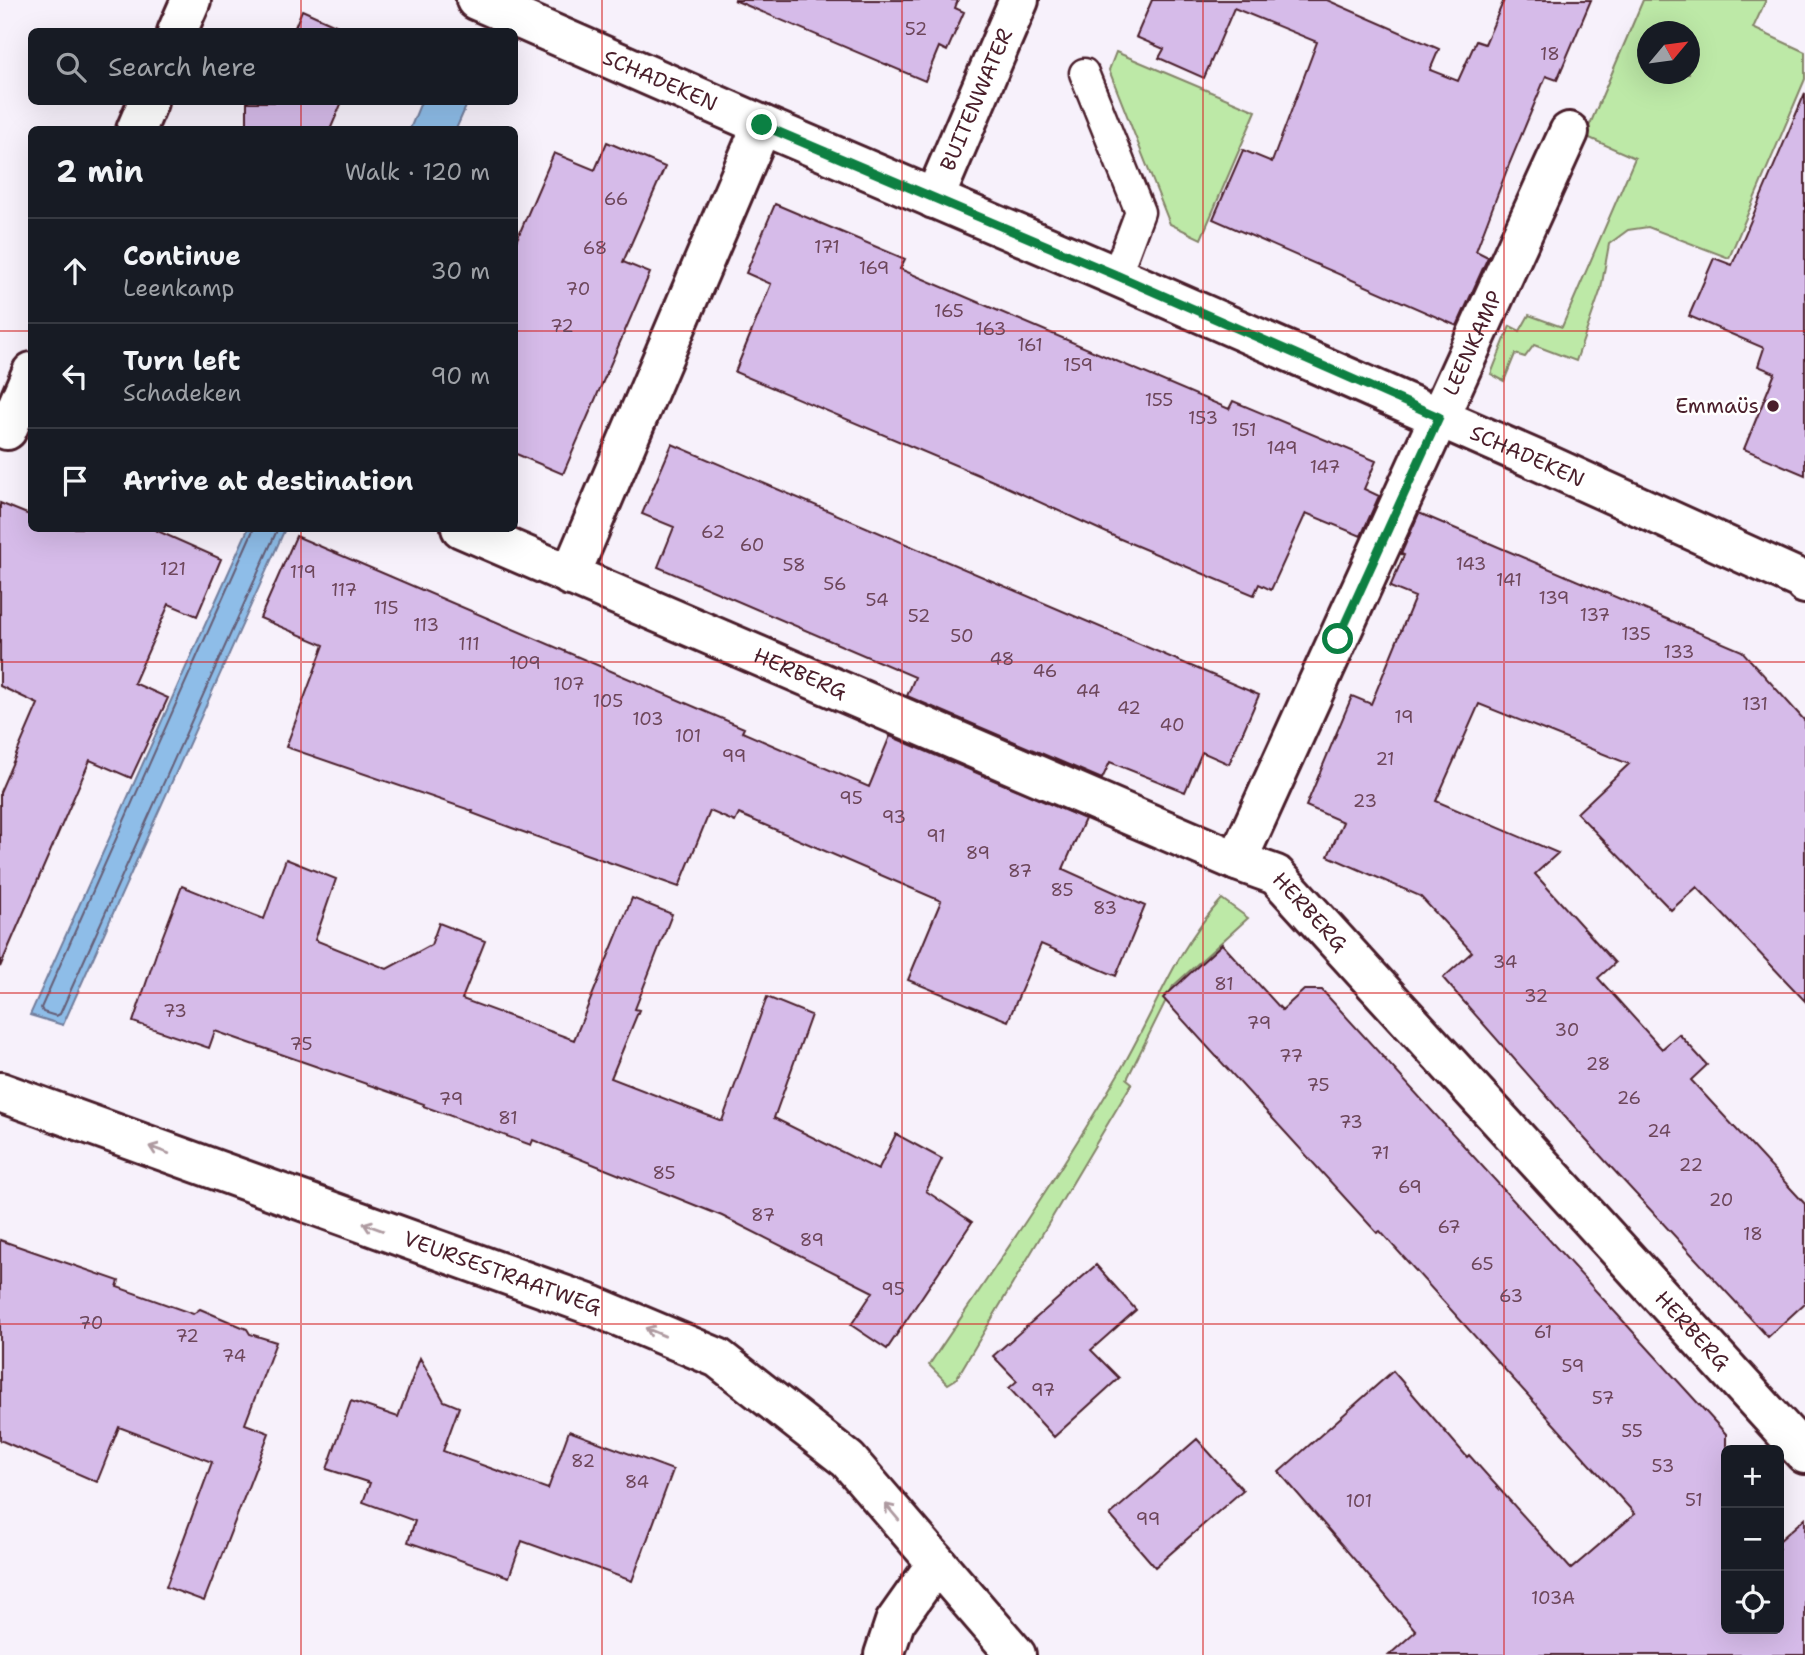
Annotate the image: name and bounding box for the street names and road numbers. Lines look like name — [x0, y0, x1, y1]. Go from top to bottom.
street label: BUITENWATER — [934, 24, 1019, 175]
street label: SCHADEKEN — [598, 43, 722, 118]
street label: LEENKAMP — [1437, 286, 1509, 400]
street label: SCHADEKEN — [1466, 419, 1589, 494]
street label: HERBERG — [749, 641, 851, 706]
street label: HERBERG — [1266, 866, 1354, 958]
street label: VEURSESTRAATWEG — [400, 1225, 605, 1322]
street label: HERBERG — [1649, 1285, 1736, 1377]

